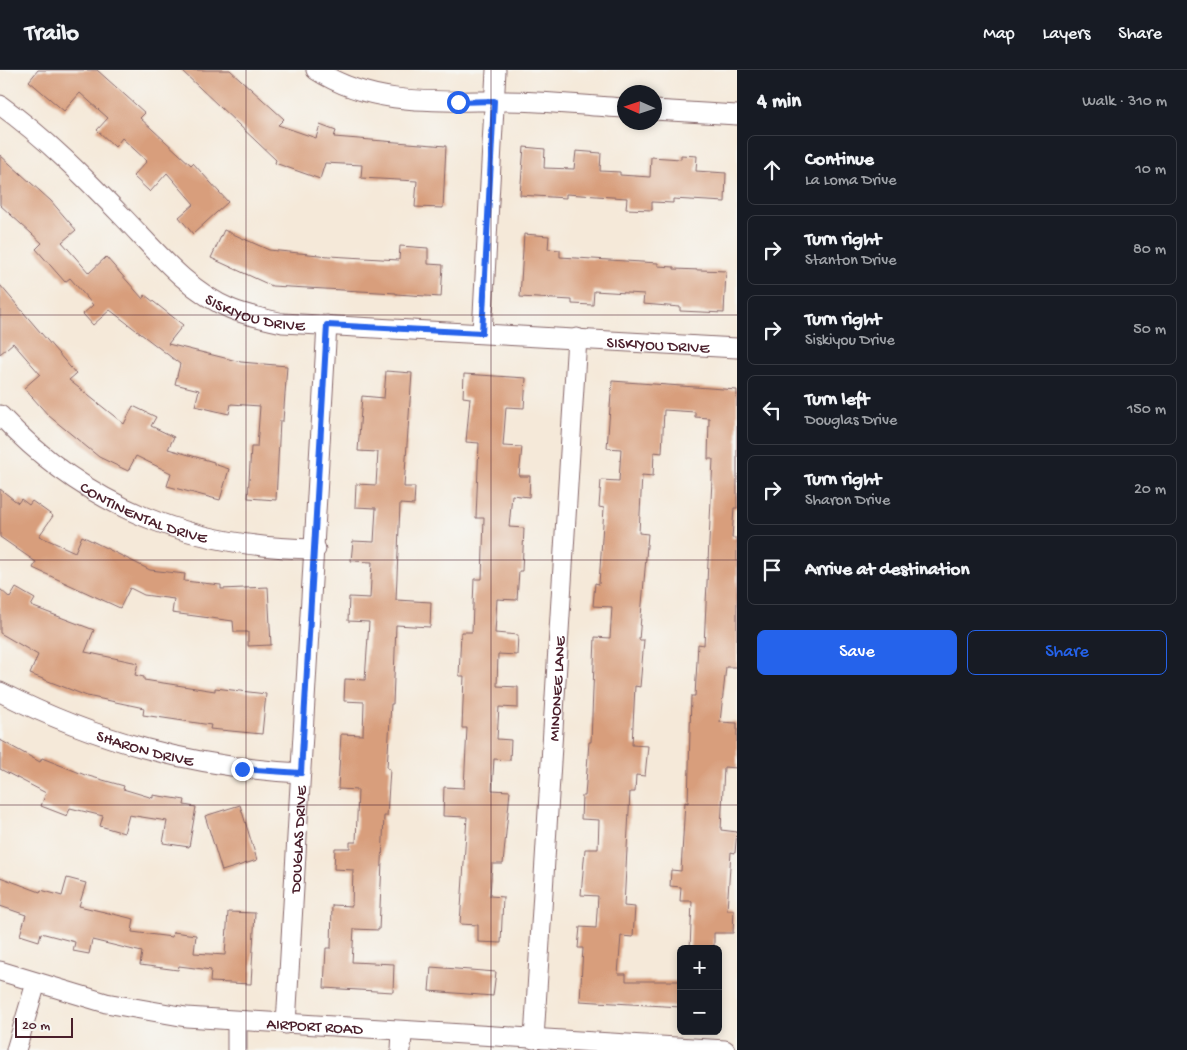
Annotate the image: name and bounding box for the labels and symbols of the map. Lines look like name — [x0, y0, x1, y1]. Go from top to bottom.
north arrow — [617, 85, 662, 130]
route start — [447, 91, 470, 114]
street label: SISKIYOU DRIVE — [200, 291, 306, 337]
street label: SISKIYOU DRIVE — [606, 335, 711, 360]
street label: CONTINENTAL DRIVE — [75, 479, 210, 550]
street label: MINONEE LANE — [546, 635, 572, 742]
street label: SHARON DRIVE — [93, 728, 196, 773]
route end — [231, 758, 254, 781]
street label: DOUGLAS DRIVE — [288, 784, 313, 895]
scale bar — [15, 1015, 72, 1038]
street label: AIRPORT ROAD — [266, 1016, 364, 1041]

